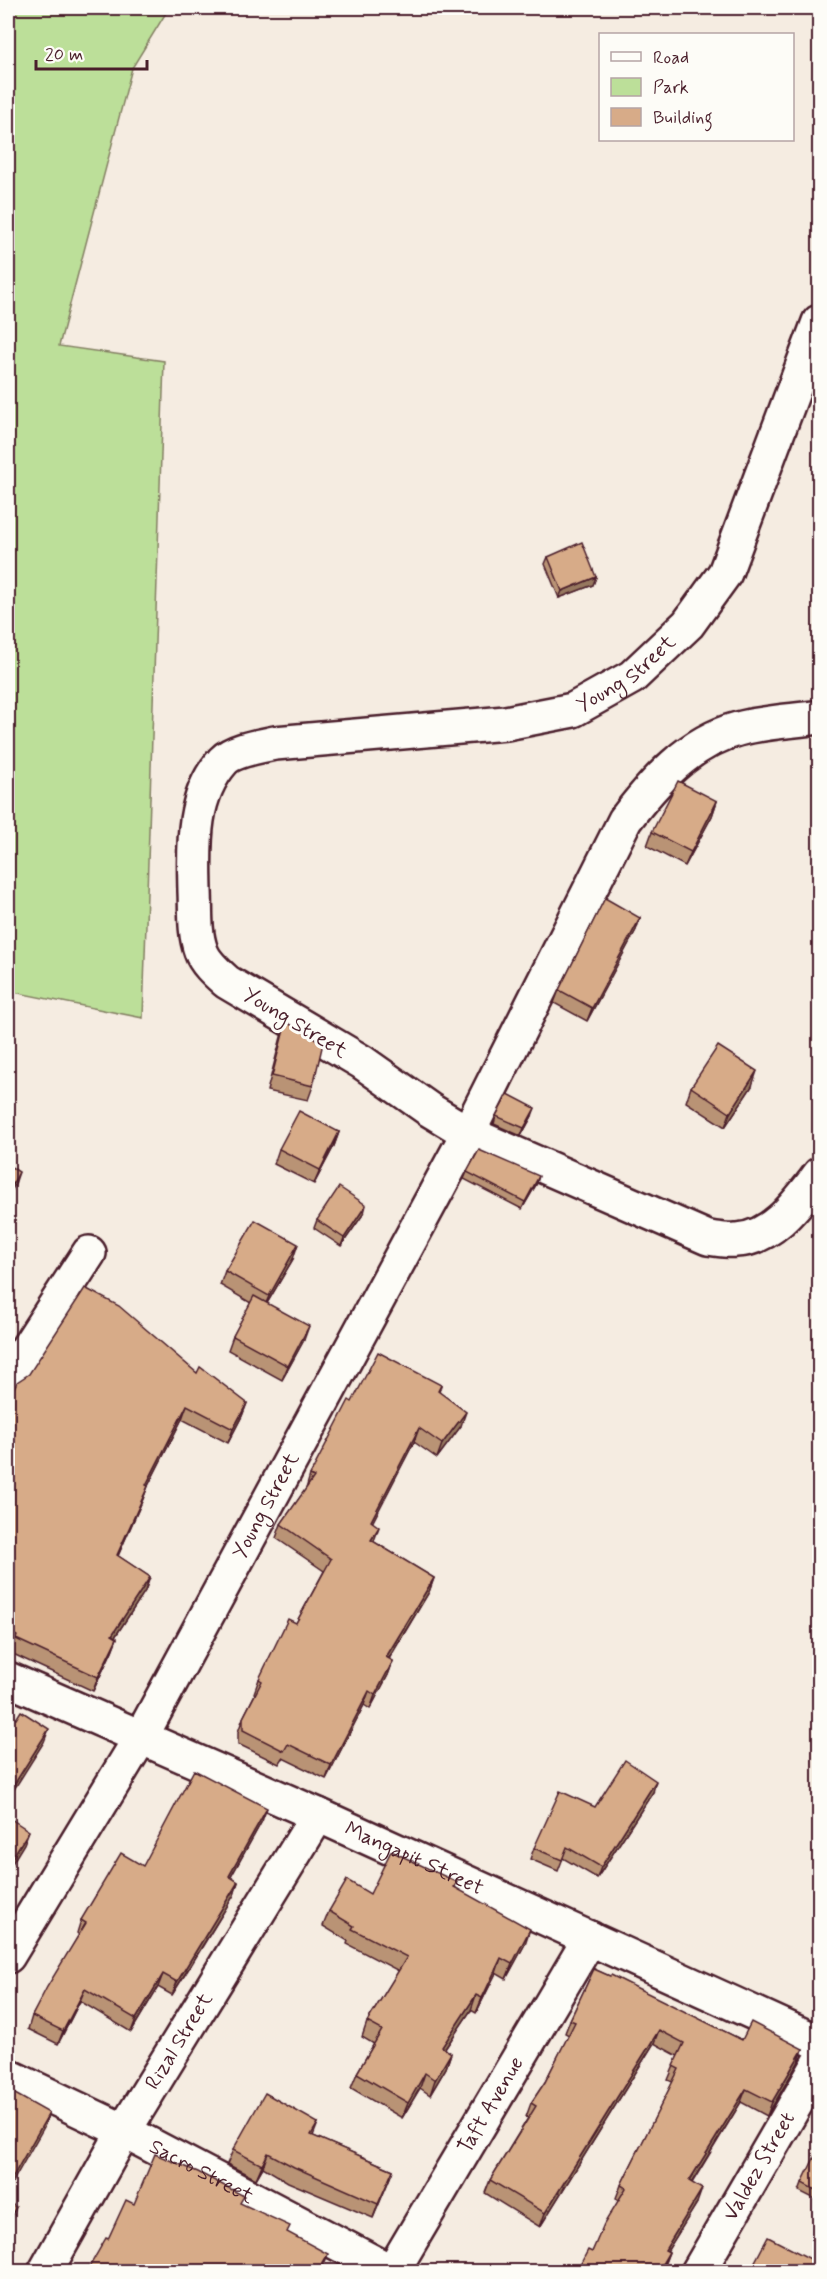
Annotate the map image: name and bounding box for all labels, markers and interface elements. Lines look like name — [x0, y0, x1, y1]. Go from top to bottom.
scale bar — [36, 33, 147, 71]
legend — [599, 33, 794, 141]
text: 20 m — [45, 43, 83, 67]
text: Road — [653, 46, 689, 70]
text: Park — [653, 76, 689, 100]
text: Building — [653, 106, 713, 132]
street label: Young Street — [572, 628, 682, 719]
street label: Young Street — [237, 981, 353, 1066]
street label: Young Street — [226, 1447, 307, 1564]
street label: Mangapit Street — [340, 1815, 488, 1902]
street label: Rizal Street — [139, 1987, 220, 2095]
street label: Taft Avenue — [451, 2051, 531, 2159]
street label: Valdez Street — [717, 2107, 802, 2226]
street label: Sacro Street — [144, 2133, 259, 2211]

